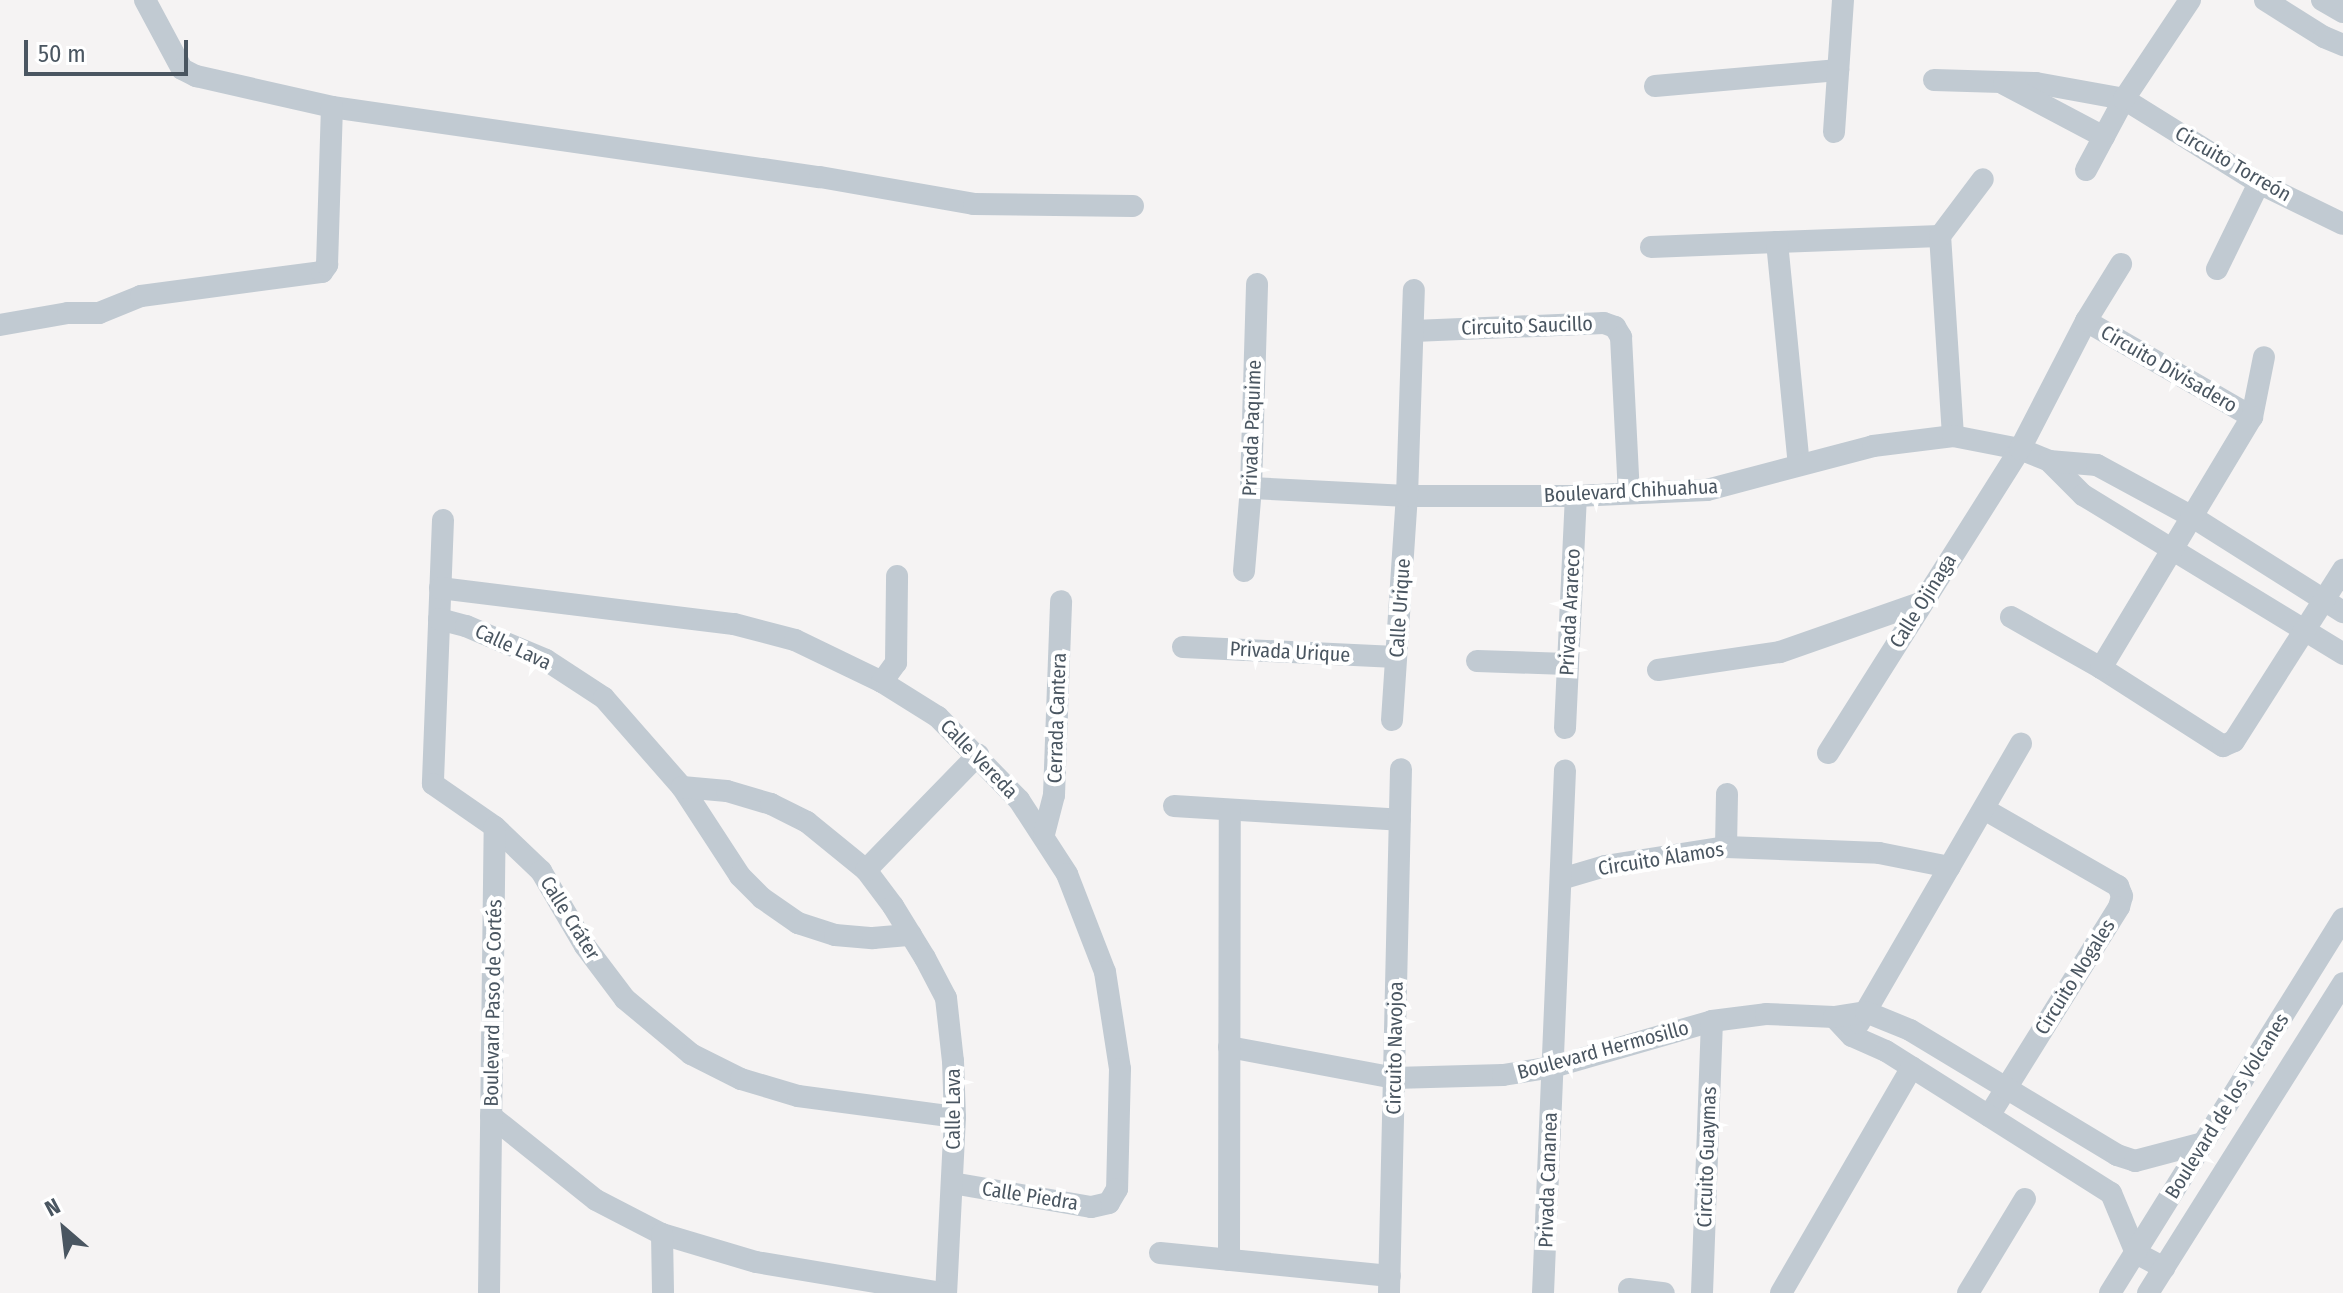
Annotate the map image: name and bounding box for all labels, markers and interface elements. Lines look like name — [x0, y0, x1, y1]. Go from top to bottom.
scale bar — [28, 24, 192, 74]
text: 50 m — [38, 40, 86, 68]
street label: Circuito Torreón — [2171, 121, 2295, 207]
street label: Circuito Saucillo — [1461, 312, 1593, 340]
street label: Circuito Divisadero — [2097, 320, 2241, 418]
street label: Privada Paquime — [1238, 359, 1266, 497]
street label: Boulevard Chihuahua — [1543, 474, 1719, 508]
street label: Privada Arareco — [1555, 548, 1585, 676]
street label: Calle Ojinaga — [1885, 550, 1961, 652]
street label: Calle Urique — [1385, 558, 1415, 658]
street label: Calle Lava — [471, 619, 555, 675]
street label: Privada Urique — [1229, 637, 1351, 667]
street label: Cerrada Cantera — [1043, 652, 1071, 784]
street label: Calle Vereda — [935, 714, 1023, 804]
street label: Circuito Álamos — [1596, 837, 1726, 881]
street label: Calle Cráter — [535, 872, 605, 964]
street label: Boulevard Paso de Cortés — [479, 899, 507, 1107]
street label: Circuito Nogales — [2030, 915, 2120, 1039]
street label: Circuito Navojoa — [1382, 981, 1408, 1115]
street label: Boulevard de los Volcanes — [2160, 1009, 2294, 1203]
street label: Boulevard Hermosillo — [1515, 1016, 1691, 1084]
street label: Calle Lava — [941, 1068, 965, 1150]
street label: Circuito Guaymas — [1693, 1086, 1721, 1228]
street label: Privada Cananea — [1534, 1112, 1562, 1248]
street label: Calle Piedra — [980, 1177, 1080, 1215]
north arrow — [24, 1189, 104, 1269]
text: N — [40, 1192, 65, 1222]

